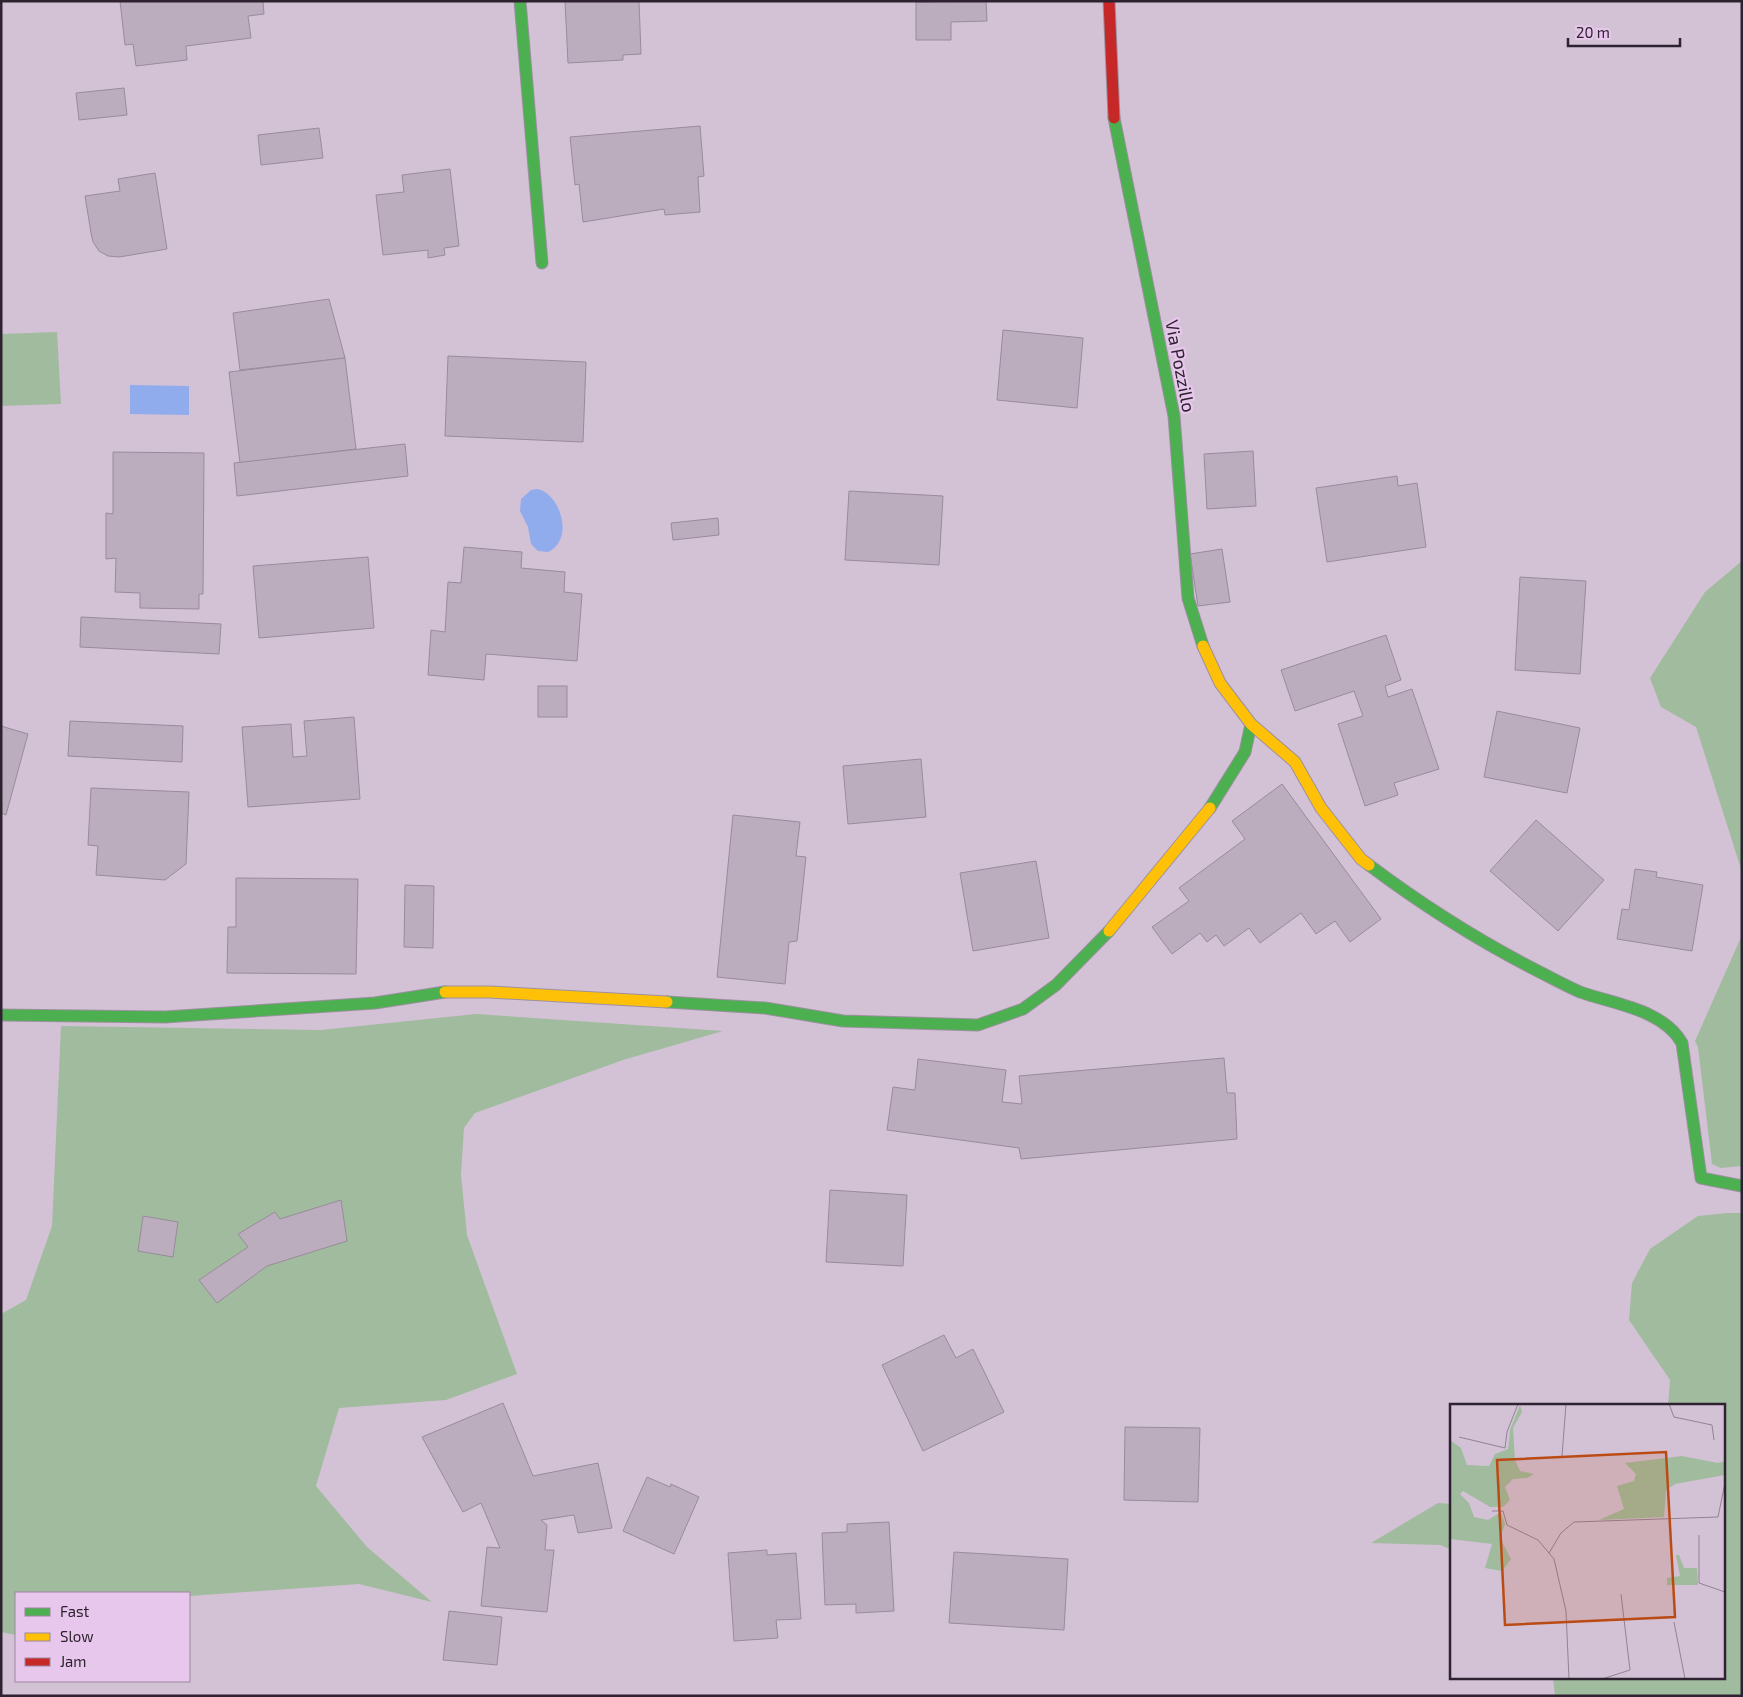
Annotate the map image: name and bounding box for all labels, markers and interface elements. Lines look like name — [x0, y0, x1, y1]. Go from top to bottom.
scale bar — [1568, 15, 1680, 47]
text: 20 m — [1576, 23, 1610, 41]
street label: Via Pozzillo — [1161, 318, 1201, 414]
inset map — [1450, 1404, 1726, 1680]
legend — [15, 1592, 190, 1682]
text: Fast — [60, 1602, 90, 1620]
text: Slow — [60, 1627, 94, 1645]
text: Jam — [60, 1652, 86, 1670]

